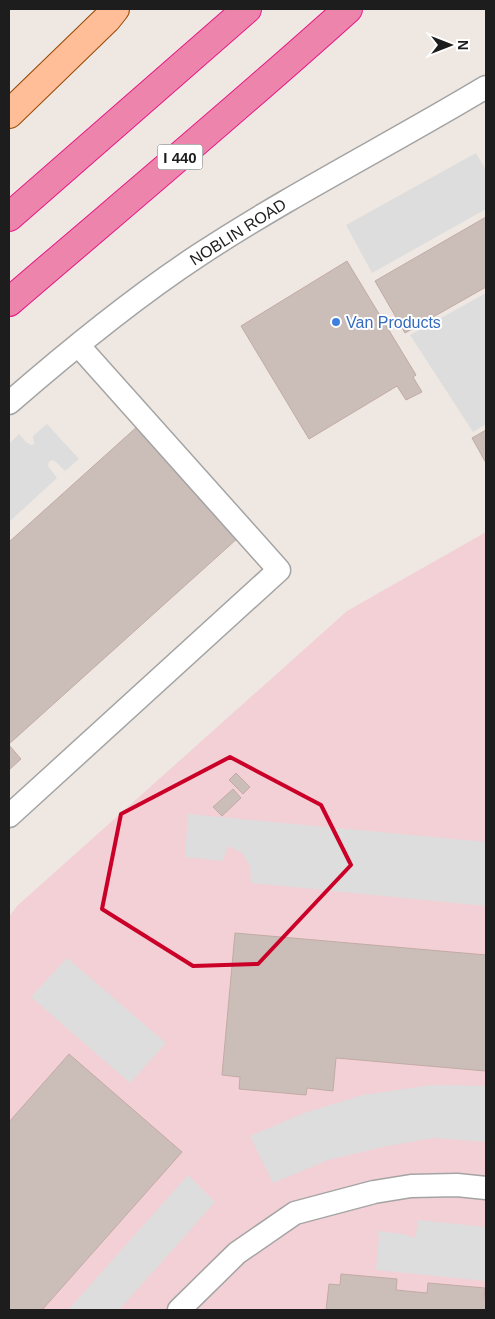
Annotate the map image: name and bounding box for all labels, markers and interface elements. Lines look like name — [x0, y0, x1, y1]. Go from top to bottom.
north arrow — [425, 20, 475, 70]
text: N — [455, 40, 471, 50]
road number: I 440 — [158, 144, 202, 170]
street label: NOBLIN ROAD — [187, 196, 289, 268]
place label: Van Products — [346, 314, 441, 331]
marker: Van Products — [330, 316, 342, 328]

